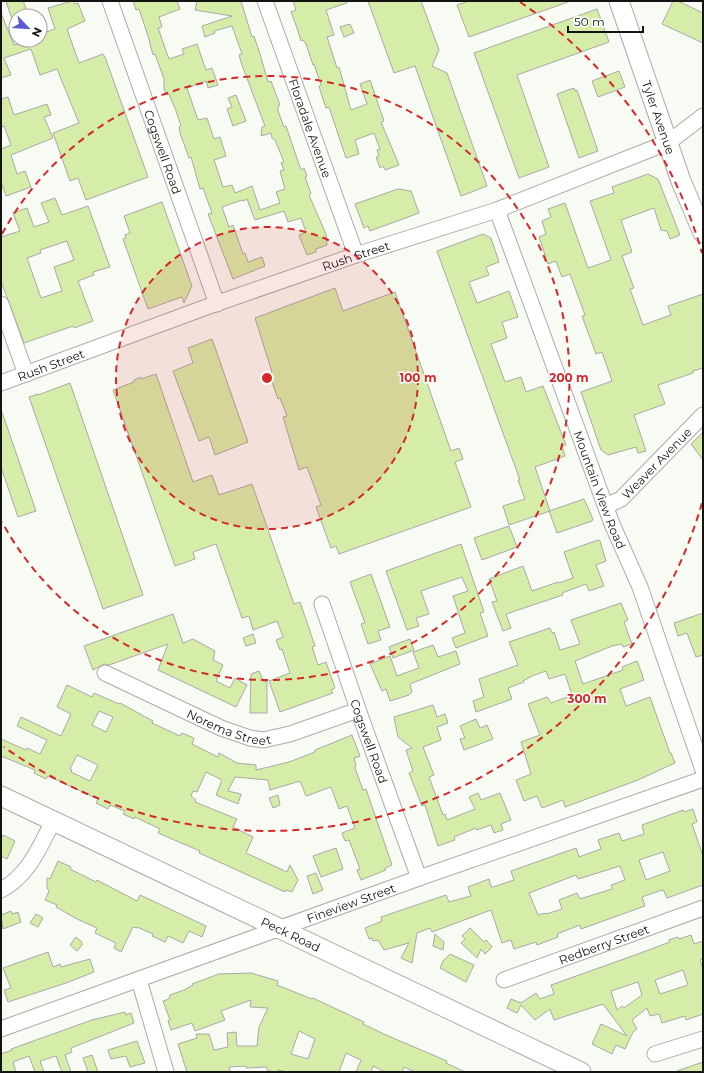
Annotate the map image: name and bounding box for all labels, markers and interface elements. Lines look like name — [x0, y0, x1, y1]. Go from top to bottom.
north arrow — [8, 8, 48, 48]
scale bar — [568, 8, 643, 34]
text: 50 m — [574, 14, 605, 29]
text: N — [29, 25, 45, 39]
street label: Floradale Avenue — [286, 77, 335, 180]
street label: Tyler Avenue — [639, 78, 679, 156]
street label: Cogswell Road — [141, 108, 185, 196]
street label: Rush Street — [320, 237, 391, 274]
street label: Rush Street — [15, 345, 86, 384]
text: 100 m — [400, 370, 436, 385]
text: 200 m — [549, 370, 589, 385]
centre of rings — [260, 371, 274, 385]
street label: Weaver Avenue — [618, 424, 694, 502]
street label: Mountain View Road — [571, 428, 629, 551]
text: 300 m — [566, 691, 607, 706]
street label: Cogswell Road — [348, 697, 392, 785]
street label: Norema Street — [185, 706, 273, 748]
street label: Fineview Street — [305, 880, 397, 925]
street label: Peck Road — [259, 913, 323, 954]
street label: Redberry Street — [556, 921, 651, 967]

